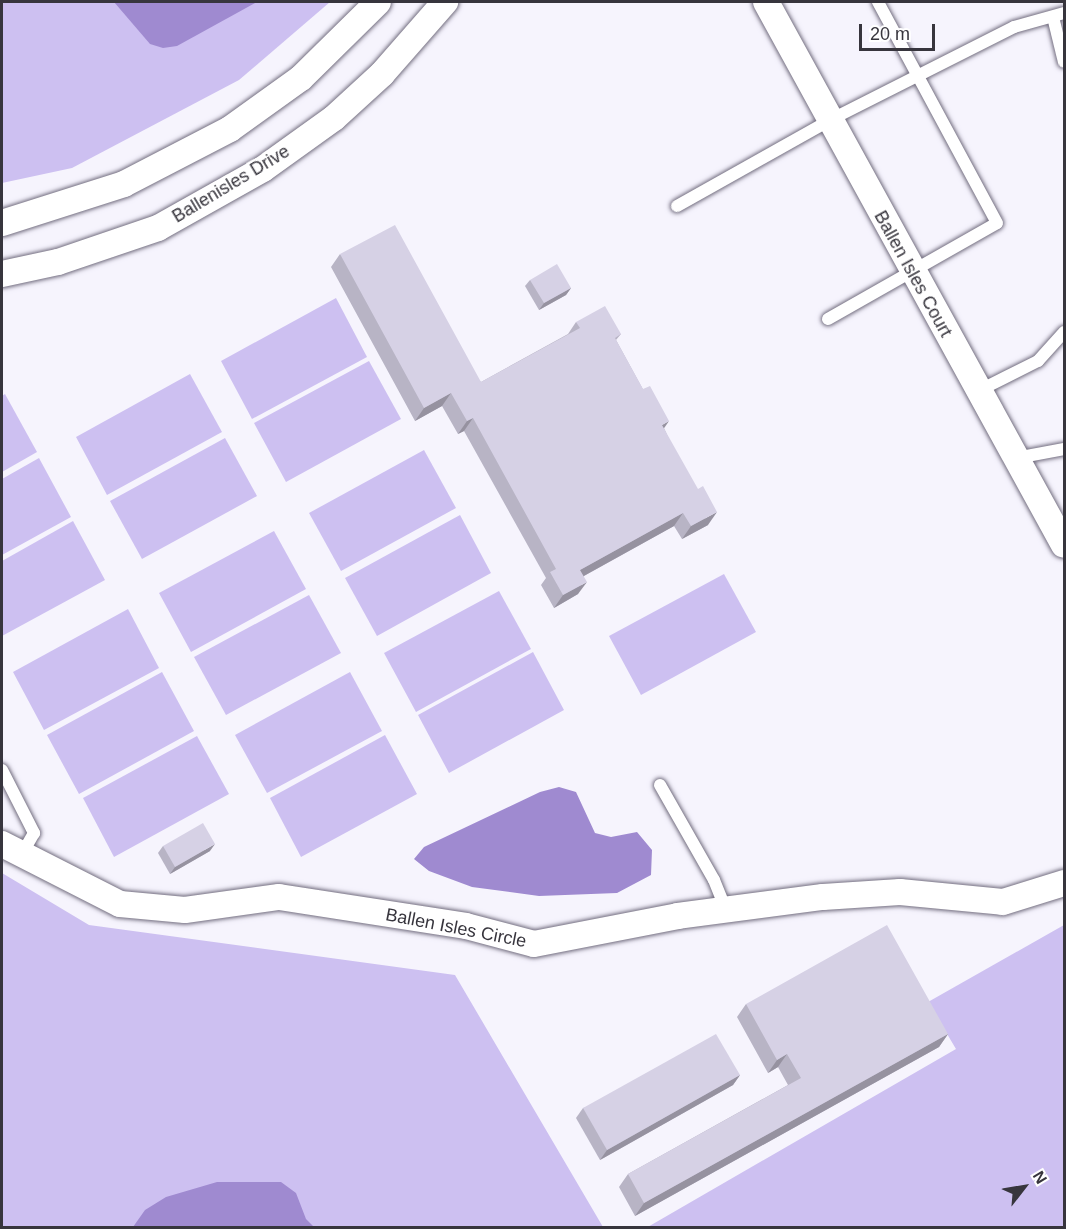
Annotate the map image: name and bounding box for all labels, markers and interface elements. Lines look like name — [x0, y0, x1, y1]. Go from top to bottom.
scale bar — [862, 12, 938, 50]
text: 20 m — [870, 24, 910, 44]
street label: Ballenisles Drive — [168, 140, 294, 228]
street label: Ballen Isles Court — [869, 207, 957, 341]
street label: Ballen Isles Circle — [384, 904, 528, 952]
north arrow — [994, 1157, 1054, 1217]
text: N — [1030, 1168, 1050, 1187]

